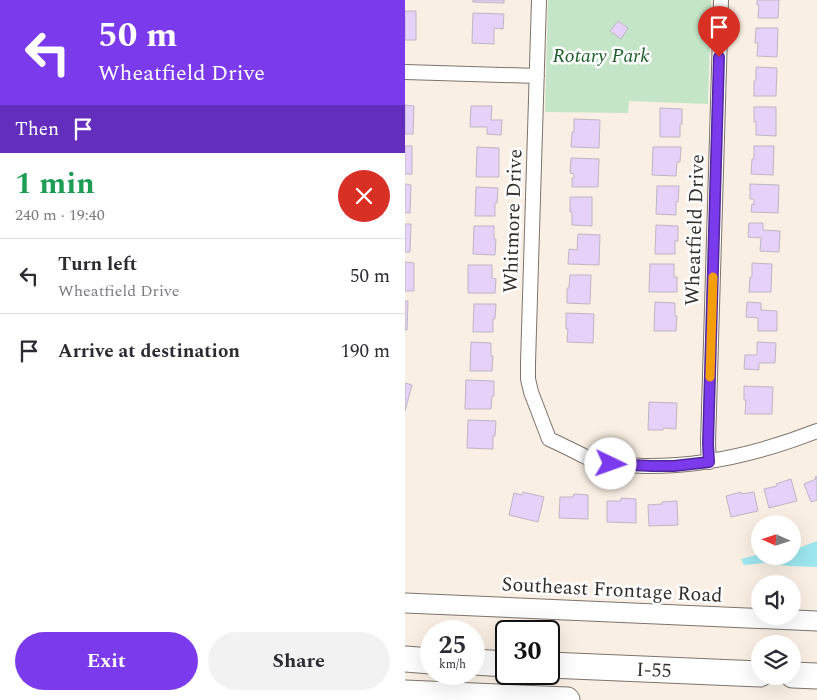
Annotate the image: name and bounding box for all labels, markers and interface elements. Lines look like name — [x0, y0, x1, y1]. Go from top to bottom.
pin — [698, 6, 740, 57]
text: 50 m — [98, 9, 178, 62]
icon: arrive — [705, 13, 733, 41]
icon: left — [15, 20, 80, 85]
park label: Rotary Park — [552, 41, 650, 71]
text: Wheatfield Drive — [98, 57, 265, 90]
text: Then — [15, 115, 59, 144]
icon: arrive — [69, 115, 97, 143]
street label: Whitmore Drive — [495, 148, 531, 294]
street label: Wheatfield Drive — [677, 154, 713, 306]
text: 1 min — [15, 161, 95, 207]
button: close — [338, 170, 390, 222]
text: 240 m · 19:40 — [15, 203, 105, 227]
text: Turn left — [58, 250, 137, 279]
icon: left — [15, 262, 43, 290]
text: 50 m — [350, 262, 390, 291]
text: Wheatfield Drive — [58, 279, 179, 303]
icon: arrive — [15, 337, 43, 365]
text: Arrive at destination — [58, 337, 240, 366]
text: 190 m — [340, 337, 390, 366]
position arrow — [584, 437, 636, 489]
north arrow — [751, 515, 801, 565]
map controls — [751, 515, 801, 685]
street label: Southeast Frontage Road — [501, 569, 723, 611]
button: sound — [751, 575, 801, 625]
speed limit sign: 30 — [495, 620, 560, 685]
text: 25 — [438, 627, 467, 665]
button: Exit — [15, 632, 198, 690]
button: Share — [208, 632, 390, 690]
button: layers — [751, 635, 801, 685]
text: km/h — [439, 655, 466, 674]
street label: I-55 — [636, 655, 672, 686]

